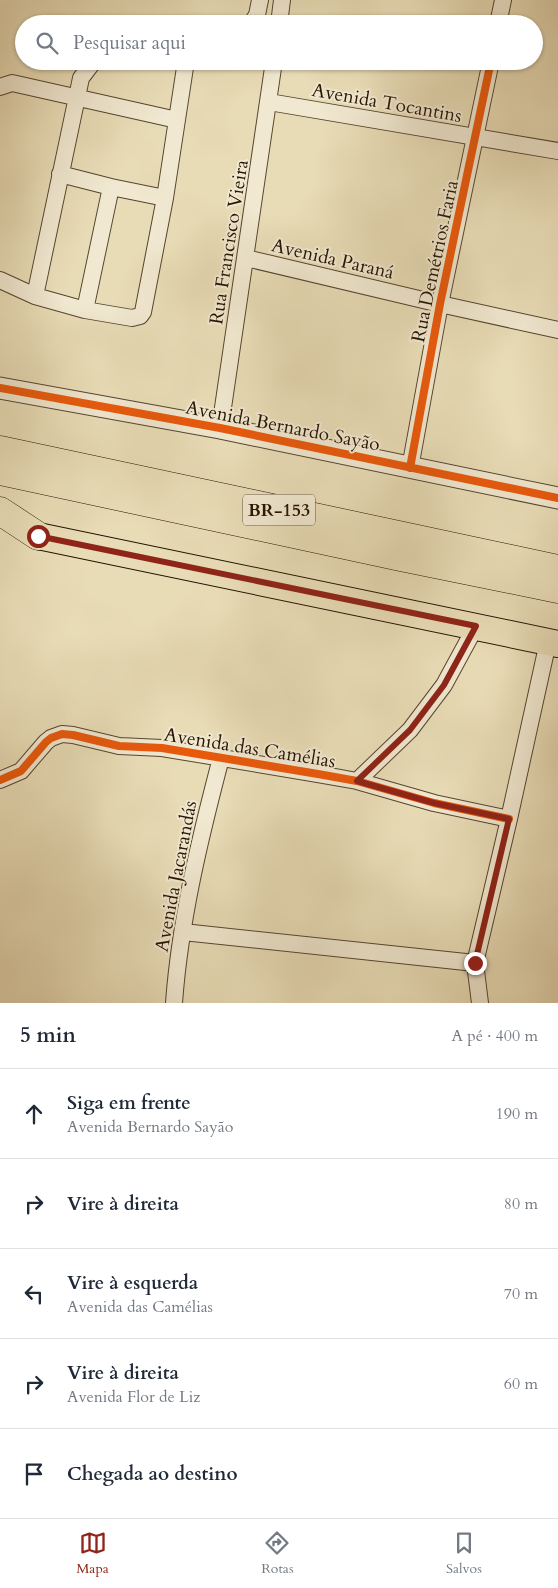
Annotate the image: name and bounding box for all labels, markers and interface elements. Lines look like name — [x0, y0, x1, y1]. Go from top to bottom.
search box — [15, 15, 543, 70]
icon: search — [33, 29, 61, 57]
text: Pesquisar aqui — [73, 30, 186, 56]
street label: Avenida Tocantins — [310, 77, 464, 129]
street label: Rua Francisco Vieira — [203, 158, 255, 326]
street label: Rua Demétrios Faria — [405, 178, 465, 345]
street label: Avenida Paraná — [269, 232, 397, 286]
street label: Avenida Bernardo Sayão — [183, 394, 382, 458]
road number: BR-153 — [243, 494, 315, 526]
route start — [27, 525, 50, 548]
street label: Avenida das Camélias — [162, 722, 337, 774]
street label: Avenida Jacarandás — [149, 798, 203, 954]
route end — [464, 952, 487, 975]
text: 5 min — [20, 1021, 76, 1050]
text: A pé · 400 m — [451, 1025, 538, 1047]
text: Siga em frente — [67, 1090, 191, 1116]
icon: ahead — [20, 1100, 48, 1128]
text: 190 m — [496, 1103, 538, 1125]
text: Avenida Bernardo Sayão — [67, 1116, 233, 1138]
icon: right — [20, 1190, 48, 1218]
text: Vire à direita — [67, 1191, 179, 1217]
text: 80 m — [504, 1193, 538, 1215]
text: Vire à esquerda — [67, 1270, 198, 1296]
icon: left — [20, 1280, 48, 1308]
text: 70 m — [504, 1283, 538, 1305]
text: Avenida das Camélias — [67, 1296, 213, 1318]
text: Vire à direita — [67, 1360, 179, 1386]
icon: right — [20, 1370, 48, 1398]
text: 60 m — [504, 1373, 538, 1395]
text: Avenida Flor de Liz — [67, 1386, 200, 1408]
icon: arrive — [20, 1460, 48, 1488]
text: Chegada ao destino — [67, 1461, 238, 1487]
tab: Mapa — [76, 1529, 109, 1578]
tab: Rotas — [261, 1529, 294, 1578]
tab: Salvos — [446, 1529, 482, 1578]

